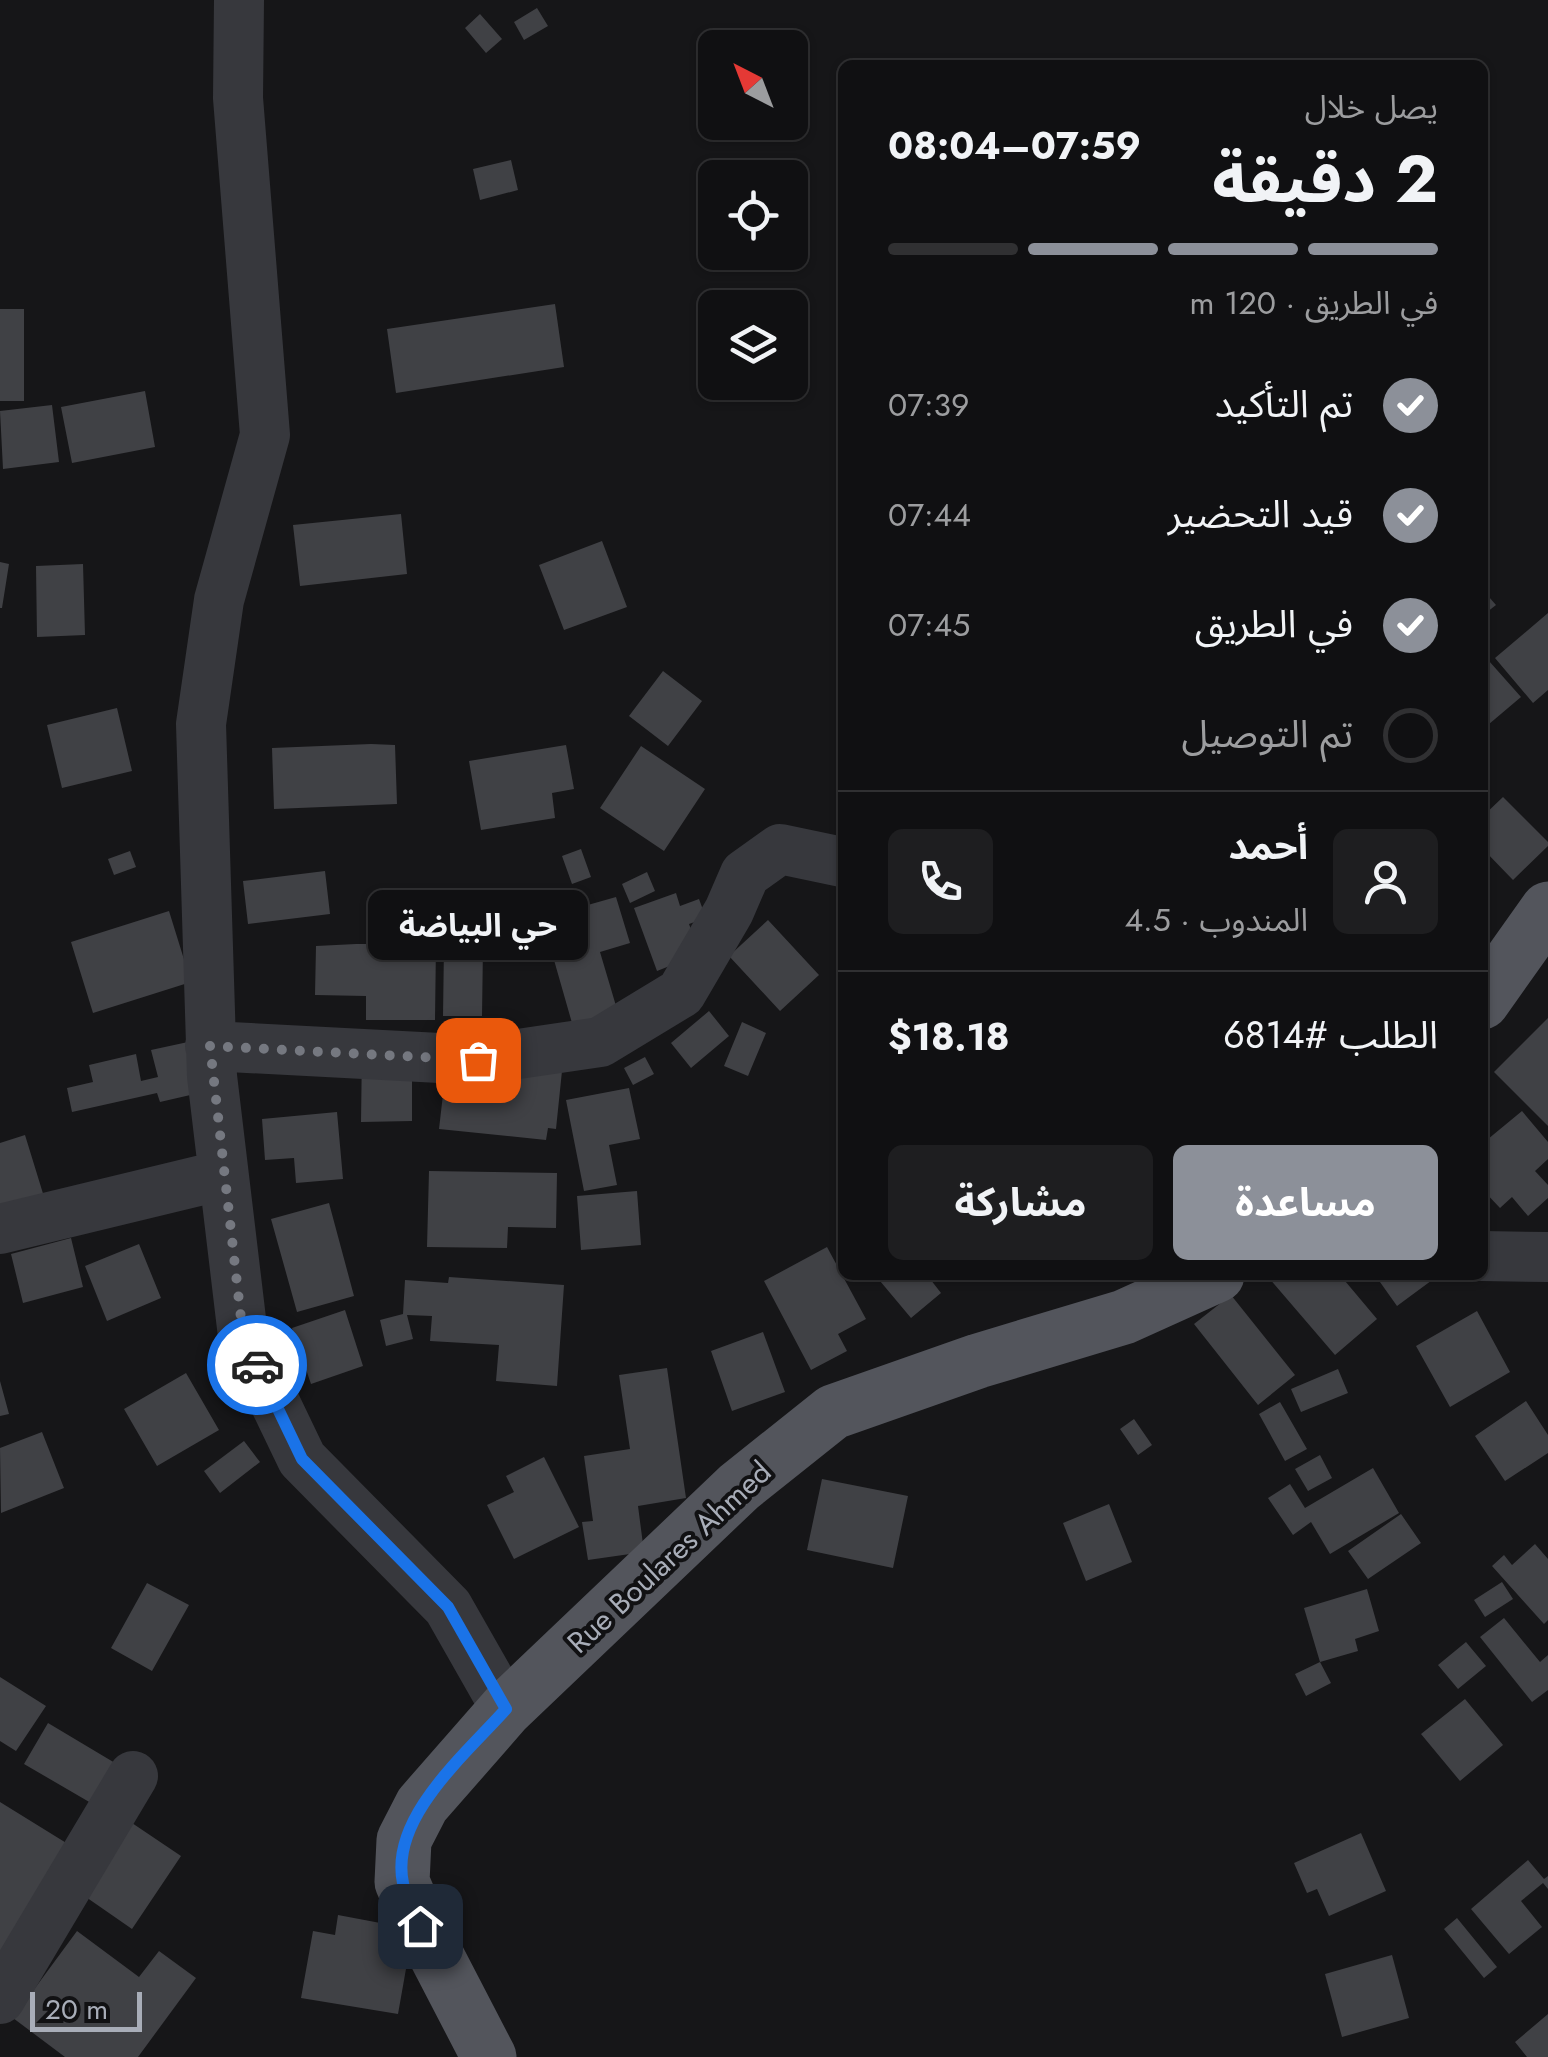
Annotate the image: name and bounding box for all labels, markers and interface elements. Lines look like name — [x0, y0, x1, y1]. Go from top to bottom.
north arrow — [698, 30, 808, 140]
map controls — [698, 30, 808, 400]
text: يصل خلال — [1305, 84, 1438, 130]
text: 07:59–08:04 — [888, 118, 1141, 173]
text: 2 دقيقة — [1212, 132, 1438, 226]
button: locate — [698, 160, 808, 270]
text: في الطريق · 120 m — [1190, 280, 1438, 326]
button: layers — [698, 290, 808, 400]
text: تم التأكيد — [1215, 376, 1353, 431]
icon: check — [1383, 378, 1438, 433]
text: 07:39 — [888, 382, 970, 428]
text: قيد التحضير — [1168, 486, 1353, 541]
icon: check — [1383, 488, 1438, 543]
text: 07:44 — [888, 492, 971, 538]
text: في الطريق — [1195, 596, 1353, 651]
icon: check — [1383, 598, 1438, 653]
text: 07:45 — [888, 602, 970, 648]
text: تم التوصيل — [1182, 706, 1353, 761]
text: أحمد — [1228, 818, 1308, 873]
button: phone — [888, 829, 993, 934]
button: person — [1333, 829, 1438, 934]
callout: حي البياضة — [368, 890, 588, 960]
text: المندوب · 4.5 — [1124, 897, 1308, 943]
text: حي البياضة — [399, 902, 557, 948]
text: الطلب #6814 — [1223, 1007, 1438, 1062]
text: $18.18 — [888, 1009, 1010, 1064]
pin — [436, 1018, 521, 1103]
icon: bag — [451, 1033, 506, 1088]
button: مشاركة — [888, 1145, 1153, 1260]
button: مساعدة — [1173, 1145, 1438, 1260]
courier — [207, 1315, 307, 1415]
icon: car — [230, 1338, 285, 1393]
street label: Rue Boulares Ahmed — [557, 1451, 781, 1663]
pin — [378, 1884, 463, 1969]
icon: home — [393, 1899, 448, 1954]
scale bar — [30, 1987, 142, 2032]
text: 20 m — [45, 1989, 108, 2030]

